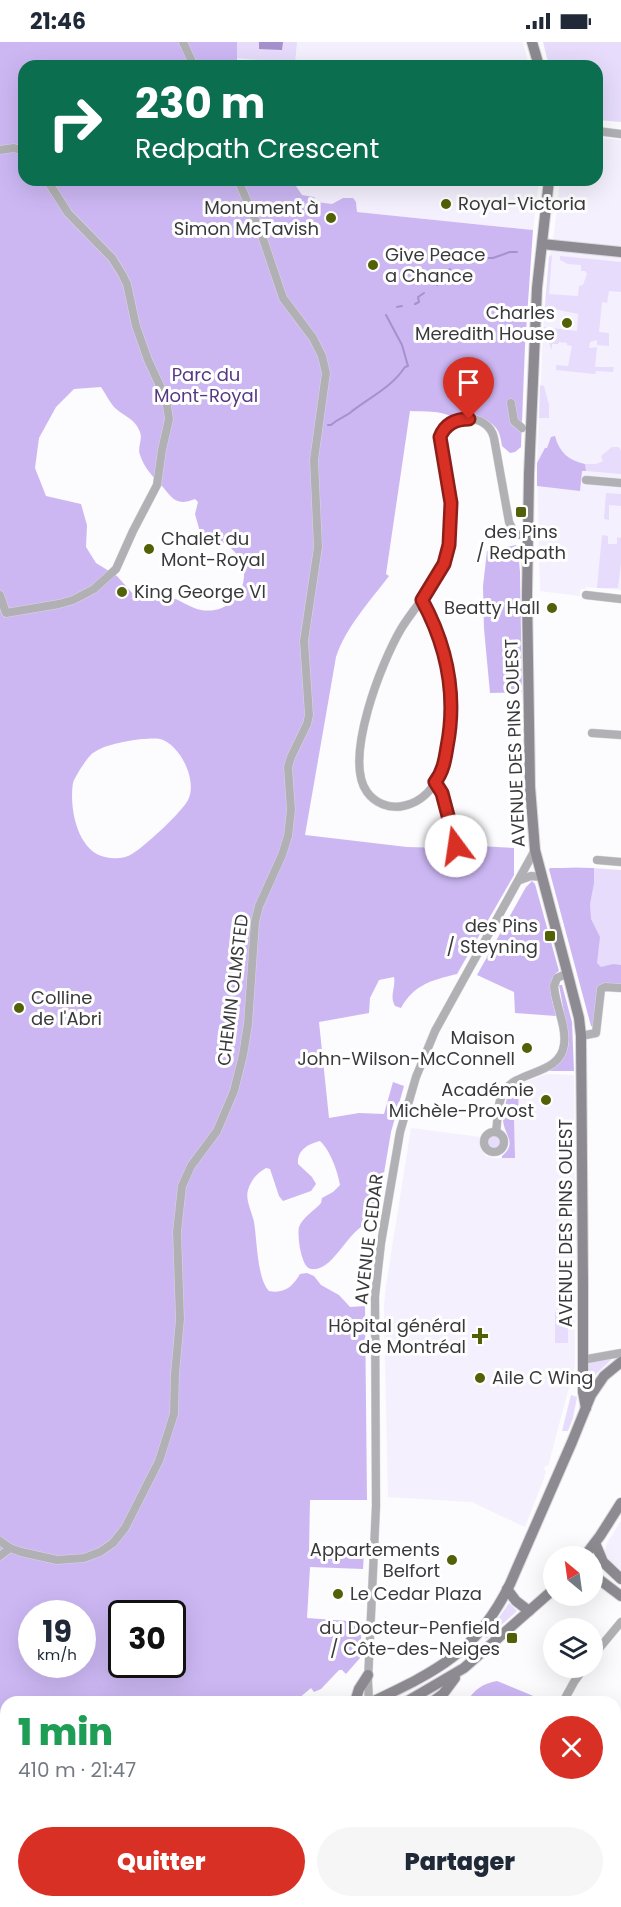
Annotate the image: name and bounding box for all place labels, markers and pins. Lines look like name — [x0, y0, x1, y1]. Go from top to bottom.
place label: Royal-Victoria — [458, 191, 586, 216]
place label: Monument à Simon McTavish — [174, 195, 319, 241]
marker: Royal-Victoria — [439, 197, 453, 211]
marker: Monument à Simon McTavish — [324, 211, 338, 225]
place label: Give Peace a Chance — [385, 242, 485, 288]
marker: Give Peace a Chance — [366, 258, 380, 272]
place label: Charles Meredith House — [415, 300, 555, 346]
marker: Charles Meredith House — [560, 316, 574, 330]
pin — [443, 357, 494, 419]
marker: des Pins / Redpath — [514, 505, 528, 519]
place label: des Pins / Redpath — [476, 519, 566, 565]
place label: Chalet du Mont-Royal — [161, 526, 265, 572]
marker: Chalet du Mont-Royal — [142, 542, 156, 556]
place label: King George VI — [134, 579, 266, 604]
marker: King George VI — [115, 585, 129, 599]
place label: Beatty Hall — [444, 595, 540, 620]
marker: Beatty Hall — [545, 601, 559, 615]
place label: des Pins / Steyning — [447, 913, 538, 959]
marker: des Pins / Steyning — [543, 929, 557, 943]
place label: Colline de l'Abri — [31, 985, 102, 1031]
marker: Colline de l'Abri — [12, 1001, 26, 1015]
place label: Maison John-Wilson-McConnell — [297, 1025, 515, 1071]
marker: Maison John-Wilson-McConnell — [520, 1041, 534, 1055]
place label: Académie Michèle-Provost — [389, 1077, 534, 1123]
marker: Académie Michèle-Provost — [539, 1093, 553, 1107]
place label: Hôpital général de Montréal — [328, 1313, 466, 1359]
marker: Hôpital général de Montréal — [471, 1327, 489, 1345]
place label: Aile C Wing — [492, 1365, 593, 1390]
marker: Aile C Wing — [473, 1371, 487, 1385]
place label: Appartements Belfort — [310, 1537, 440, 1583]
marker: Appartements Belfort — [445, 1553, 459, 1567]
place label: Le Cedar Plaza — [350, 1581, 482, 1606]
marker: Le Cedar Plaza — [331, 1587, 345, 1601]
place label: du Docteur-Penfield / Côte-des-Neiges — [319, 1615, 500, 1661]
marker: du Docteur-Penfield / Côte-des-Neiges — [505, 1631, 519, 1645]

